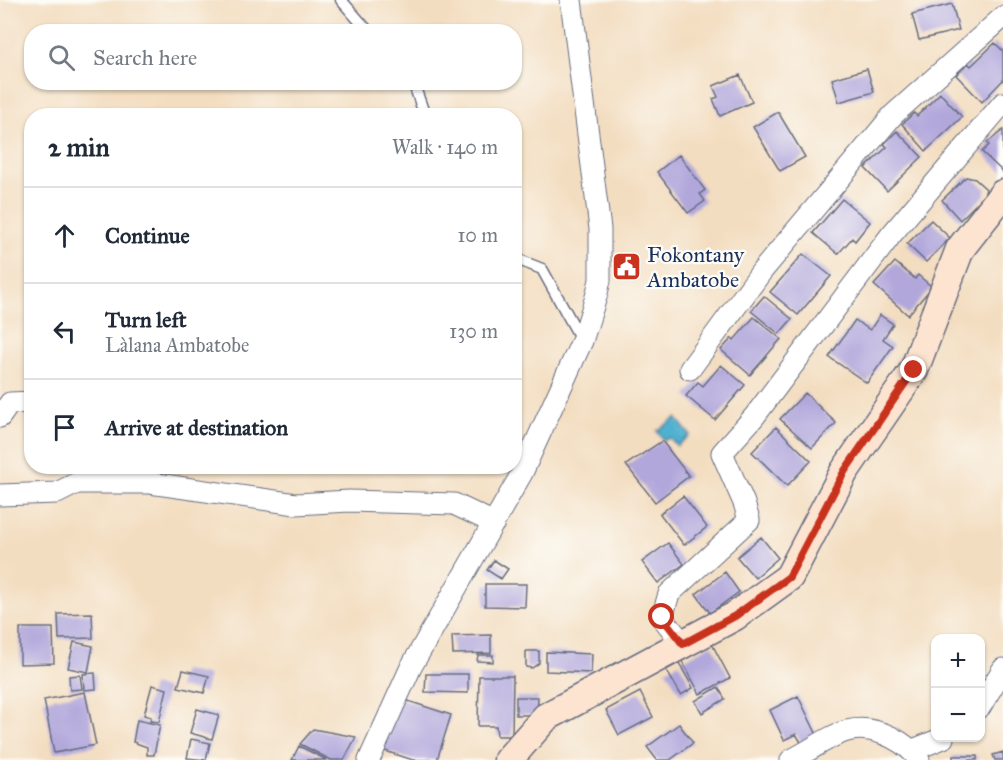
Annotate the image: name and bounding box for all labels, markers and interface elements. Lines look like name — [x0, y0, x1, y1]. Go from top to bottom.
search box — [24, 24, 522, 90]
icon: search — [45, 41, 78, 74]
text: Search here — [93, 44, 197, 71]
text: 2 min — [48, 131, 109, 163]
text: Walk · 140 m — [392, 135, 498, 159]
icon: ahead — [48, 219, 81, 252]
text: Continue — [105, 222, 190, 249]
text: 10 m — [457, 223, 498, 247]
place label: Fokontany Ambatobe — [646, 241, 745, 293]
public building icon: Fokontany Ambatobe — [610, 251, 642, 283]
text: Turn left — [105, 306, 187, 333]
icon: left — [48, 315, 81, 348]
text: 130 m — [449, 319, 498, 343]
text: Làlana Ambatobe — [105, 333, 249, 357]
route end — [900, 356, 926, 382]
icon: arrive — [48, 411, 81, 444]
text: Arrive at destination — [105, 414, 288, 441]
route start — [648, 603, 674, 629]
map controls — [931, 634, 985, 742]
button: + — [931, 634, 985, 688]
button: − — [931, 688, 985, 742]

